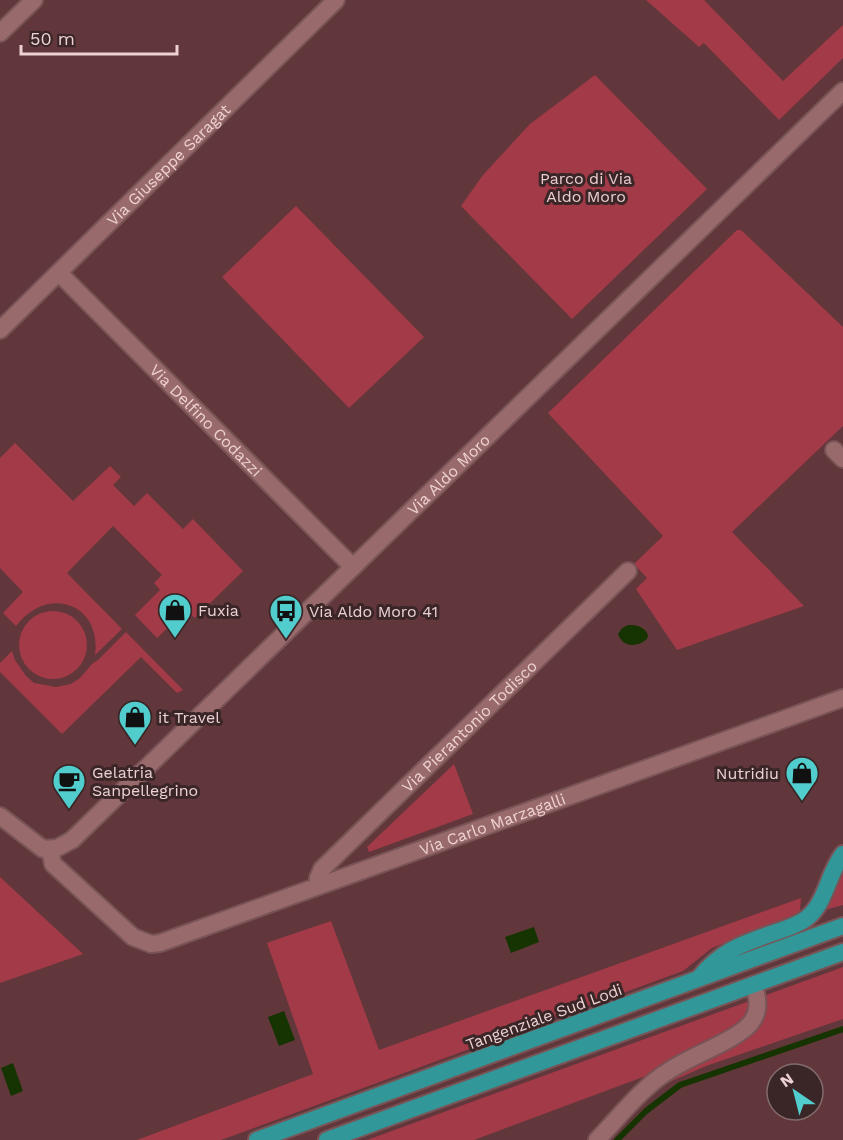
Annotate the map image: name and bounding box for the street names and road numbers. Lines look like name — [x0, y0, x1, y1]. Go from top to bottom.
street label: Via Giuseppe Saragat — [103, 100, 234, 229]
street label: Via Delfino Codazzi — [146, 360, 266, 480]
street label: Via Aldo Moro — [403, 430, 494, 519]
street label: Via Pierantonio Todisco — [397, 656, 540, 796]
street label: Via Carlo Marzagalli — [417, 789, 568, 859]
street label: Tangenziale Sud Lodi — [463, 980, 625, 1054]

